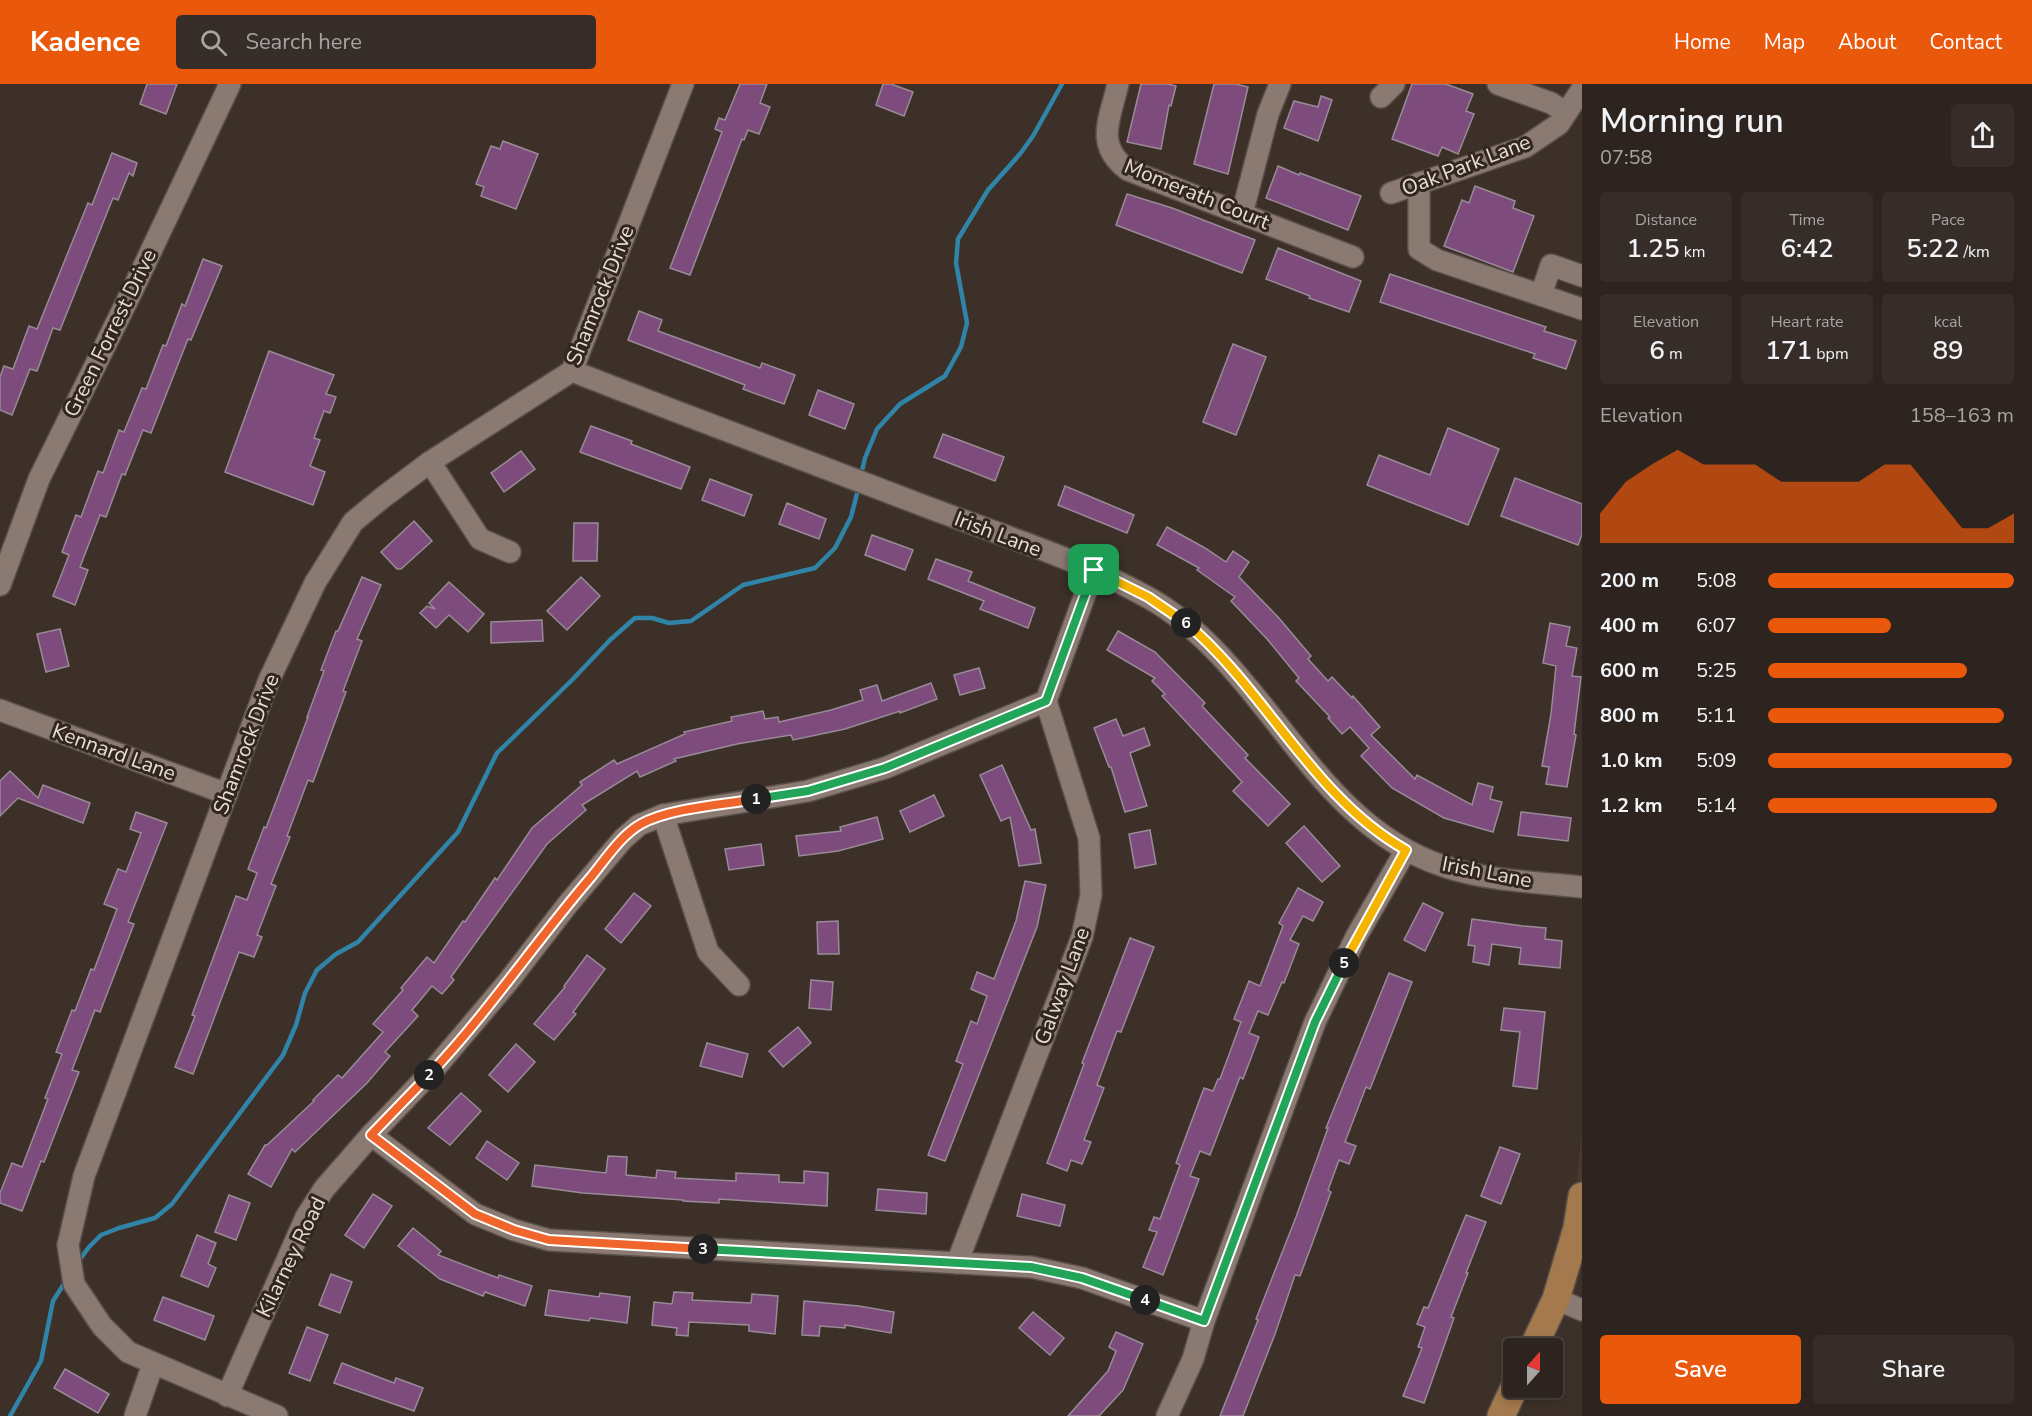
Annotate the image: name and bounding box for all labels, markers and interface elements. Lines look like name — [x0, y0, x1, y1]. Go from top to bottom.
search box — [176, 15, 596, 69]
text: Kadence — [30, 23, 140, 61]
icon: search — [197, 26, 230, 59]
text: Search here — [245, 27, 362, 57]
text: Home — [1674, 28, 1731, 56]
text: Map — [1764, 28, 1805, 56]
text: About — [1838, 28, 1896, 56]
text: Contact — [1929, 28, 2002, 56]
text: Morning run — [1600, 99, 1784, 144]
button: share — [1951, 104, 2014, 167]
street label: Oak Park Lane — [1397, 128, 1535, 202]
text: 07:58 — [1600, 144, 1653, 171]
street label: Momerath Court — [1120, 152, 1274, 236]
text: Distance — [1635, 209, 1697, 231]
text: Time — [1789, 209, 1825, 231]
text: Pace — [1931, 209, 1965, 231]
street label: Shamrock Drive — [559, 221, 641, 369]
text: 1.25 — [1627, 231, 1680, 266]
text: 6:42 — [1781, 231, 1833, 266]
text: 5:22 — [1906, 231, 1959, 266]
text: km — [1680, 241, 1705, 263]
text: /km — [1959, 241, 1990, 263]
street label: Green Forrest Drive — [57, 244, 163, 422]
text: Elevation — [1633, 311, 1699, 333]
text: Heart rate — [1770, 311, 1844, 333]
text: kcal — [1934, 311, 1962, 333]
text: 6 — [1649, 333, 1665, 368]
text: 171 — [1765, 333, 1812, 368]
text: 89 — [1932, 333, 1964, 368]
text: m — [1665, 343, 1683, 365]
text: bpm — [1812, 343, 1849, 365]
text: Elevation — [1600, 402, 1683, 429]
text: 158–163 m — [1910, 402, 2014, 429]
street label: Irish Lane — [951, 505, 1045, 563]
pin — [1068, 544, 1119, 595]
icon: arrive — [1077, 553, 1110, 586]
text: 200 m — [1600, 567, 1659, 594]
text: 5:08 — [1696, 567, 1737, 594]
pin: 6 — [1171, 608, 1201, 638]
text: 6 — [1181, 612, 1191, 634]
text: 400 m — [1600, 612, 1659, 639]
text: 6:07 — [1696, 612, 1737, 639]
text: 600 m — [1600, 657, 1659, 684]
text: 5:25 — [1696, 657, 1737, 684]
street label: Shamrock Drive — [206, 670, 286, 818]
text: 800 m — [1600, 702, 1659, 729]
text: 5:11 — [1696, 702, 1737, 729]
street label: Kennard Lane — [48, 717, 180, 787]
text: 1.0 km — [1600, 747, 1663, 774]
text: 5:09 — [1696, 747, 1737, 774]
pin: 1 — [741, 784, 771, 814]
text: 1 — [751, 788, 761, 810]
text: 1.2 km — [1600, 792, 1663, 819]
text: 5:14 — [1696, 792, 1737, 819]
street label: Irish Lane — [1440, 850, 1534, 894]
street label: Galway Lane — [1028, 924, 1096, 1048]
pin: 5 — [1329, 948, 1359, 978]
text: 5 — [1339, 952, 1349, 974]
pin: 2 — [414, 1060, 444, 1090]
text: 2 — [424, 1064, 434, 1086]
street label: Kilarney Road — [250, 1192, 332, 1322]
pin: 3 — [688, 1234, 718, 1264]
text: 3 — [698, 1238, 708, 1260]
pin: 4 — [1130, 1285, 1160, 1315]
text: 4 — [1140, 1289, 1150, 1311]
button: Save — [1600, 1335, 1801, 1404]
button: Share — [1813, 1335, 2014, 1404]
north arrow — [1503, 1338, 1563, 1398]
map controls — [1503, 1338, 1563, 1398]

